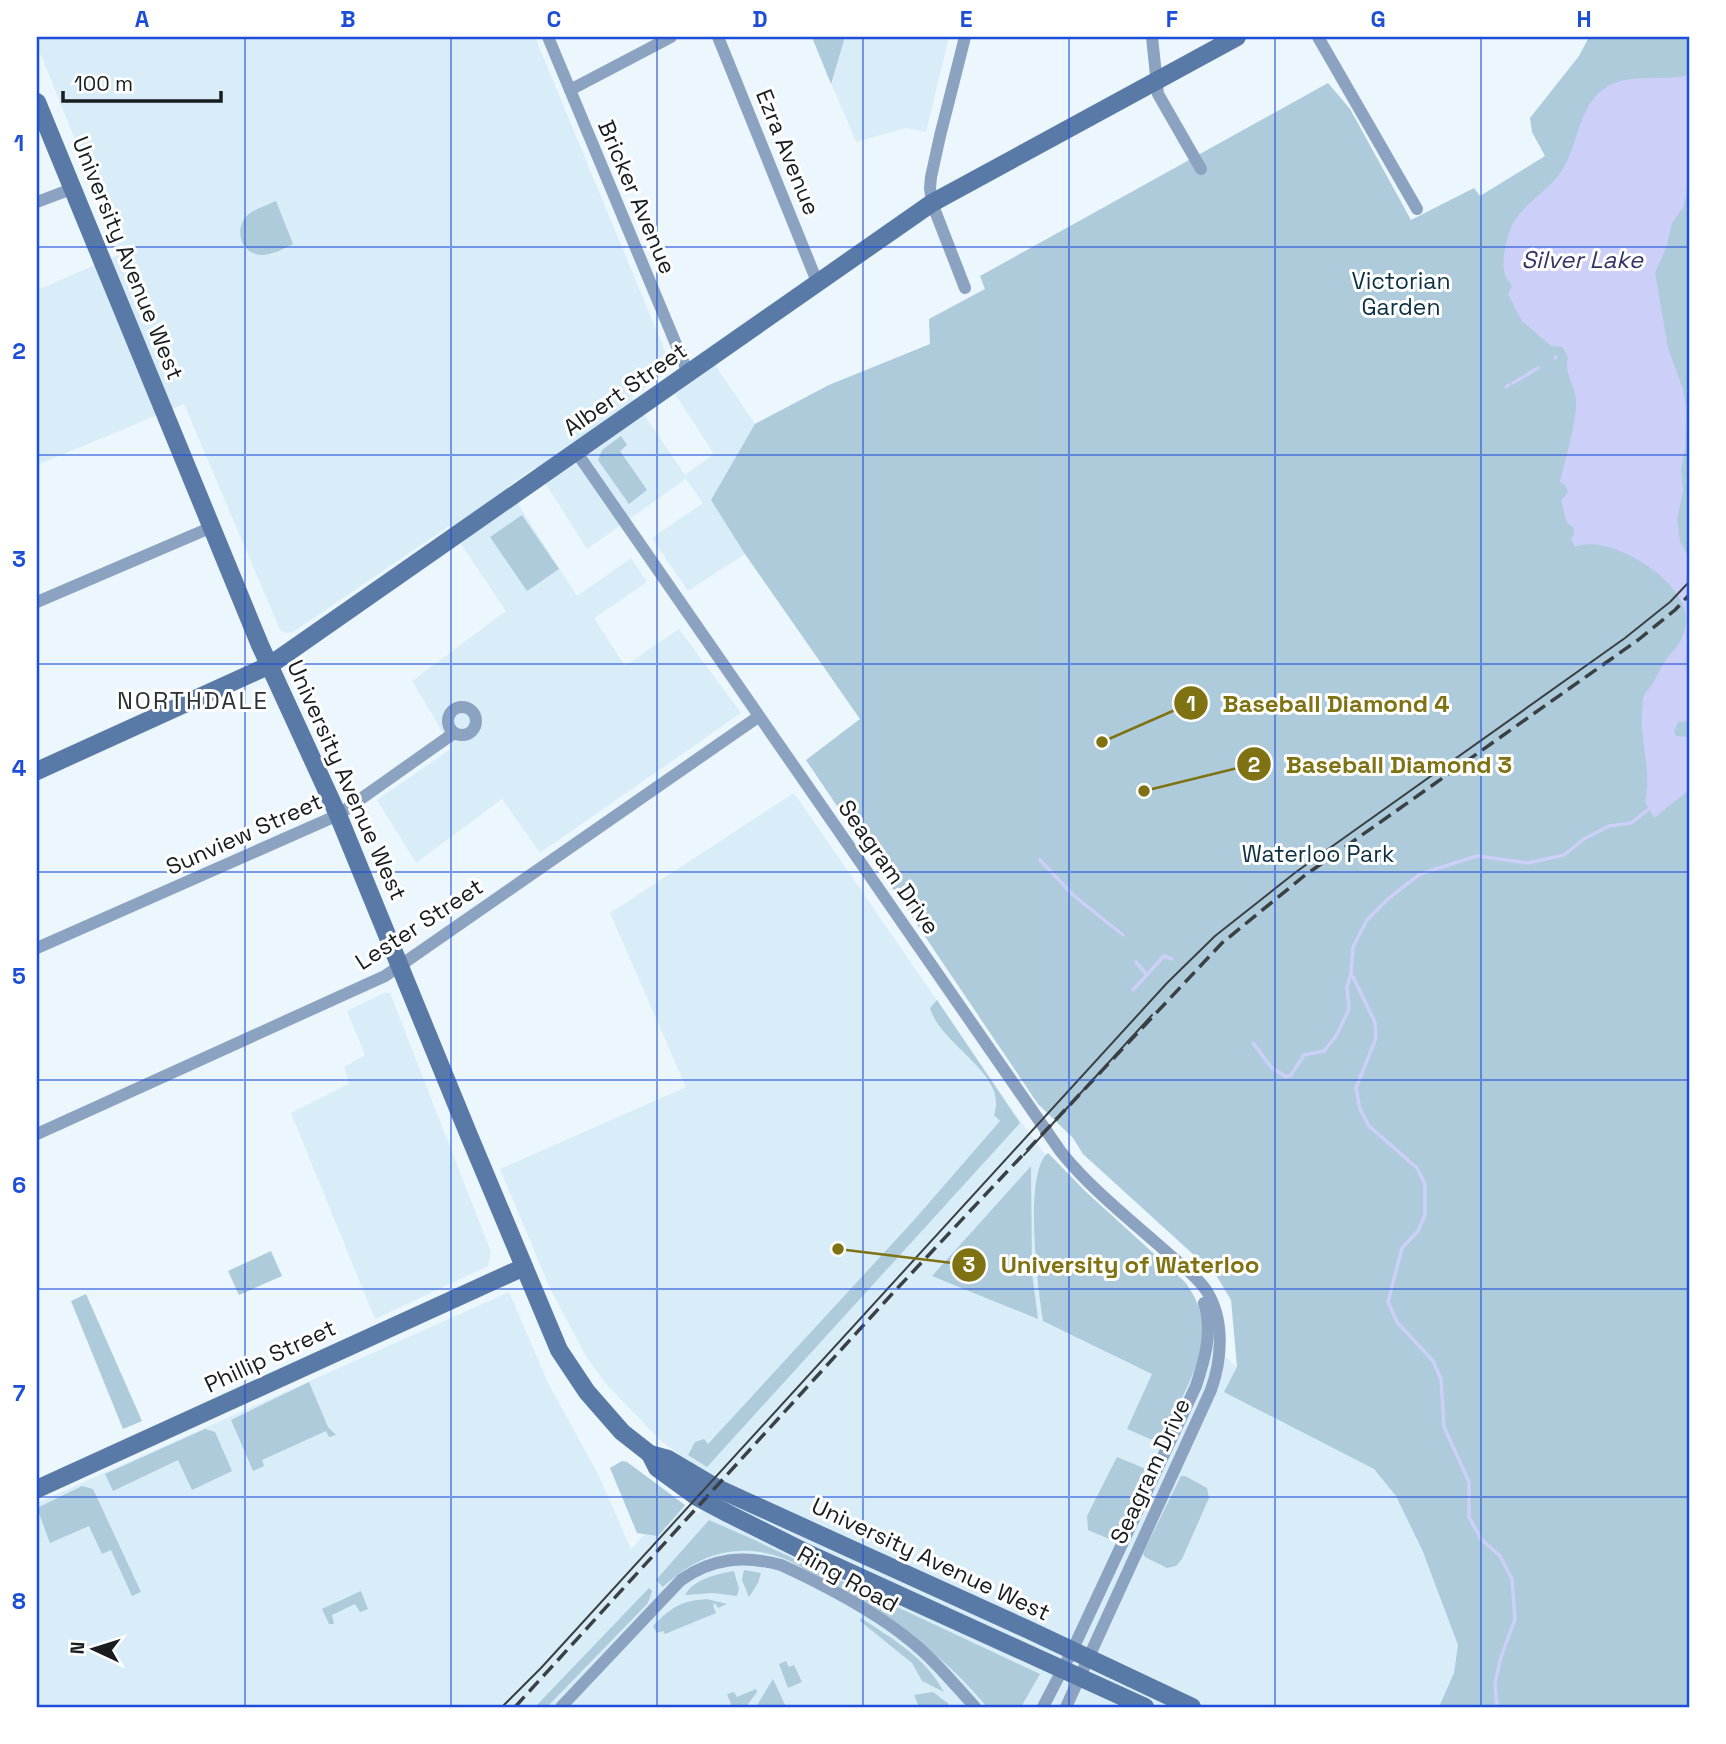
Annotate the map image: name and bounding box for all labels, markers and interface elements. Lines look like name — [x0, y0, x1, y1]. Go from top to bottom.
text: A — [135, 4, 150, 34]
text: B — [340, 4, 356, 34]
text: C — [547, 4, 561, 34]
text: D — [752, 4, 768, 34]
text: E — [960, 4, 972, 34]
text: F — [1166, 4, 1178, 34]
text: G — [1370, 4, 1386, 34]
text: H — [1576, 4, 1592, 34]
scale bar — [63, 60, 220, 104]
text: 100 m — [74, 70, 133, 97]
street label: Ezra Avenue — [749, 85, 827, 219]
street label: Bricker Avenue — [591, 116, 683, 278]
text: 1 — [14, 128, 24, 158]
street label: University Avenue West — [65, 132, 191, 384]
water label: Silver Lake — [1521, 244, 1644, 275]
park label: Victorian Garden — [1351, 266, 1451, 322]
street label: Albert Street — [557, 335, 693, 443]
text: 2 — [12, 336, 26, 366]
text: 3 — [12, 544, 26, 574]
street label: University Avenue West — [280, 655, 414, 905]
callout: Baseball Diamond 4 — [1173, 681, 1463, 726]
district label: NORTHDALE — [117, 685, 269, 716]
text: Baseball Diamond 4 — [1222, 688, 1450, 719]
text: 1 — [1186, 690, 1196, 717]
callout: Baseball Diamond 3 — [1237, 742, 1526, 787]
text: Baseball Diamond 3 — [1286, 749, 1512, 780]
text: 2 — [1248, 751, 1260, 778]
text: 4 — [12, 753, 27, 783]
street label: Sunview Street — [161, 786, 327, 882]
street label: Seagram Drive — [831, 794, 947, 940]
park label: Waterloo Park — [1242, 839, 1394, 869]
street label: Lester Street — [349, 871, 489, 977]
text: 5 — [12, 961, 26, 991]
text: 6 — [12, 1170, 26, 1200]
callout: University of Waterloo — [951, 1242, 1273, 1287]
text: University of Waterloo — [1001, 1249, 1259, 1280]
text: 3 — [963, 1251, 975, 1278]
street label: Phillip Street — [200, 1313, 340, 1399]
text: 7 — [13, 1378, 26, 1408]
street label: Seagram Drive — [1103, 1393, 1197, 1549]
street label: University Avenue West — [807, 1490, 1055, 1628]
street label: Ring Road — [792, 1539, 904, 1619]
text: 8 — [12, 1586, 26, 1616]
north arrow — [60, 1614, 130, 1684]
text: N — [65, 1641, 90, 1655]

